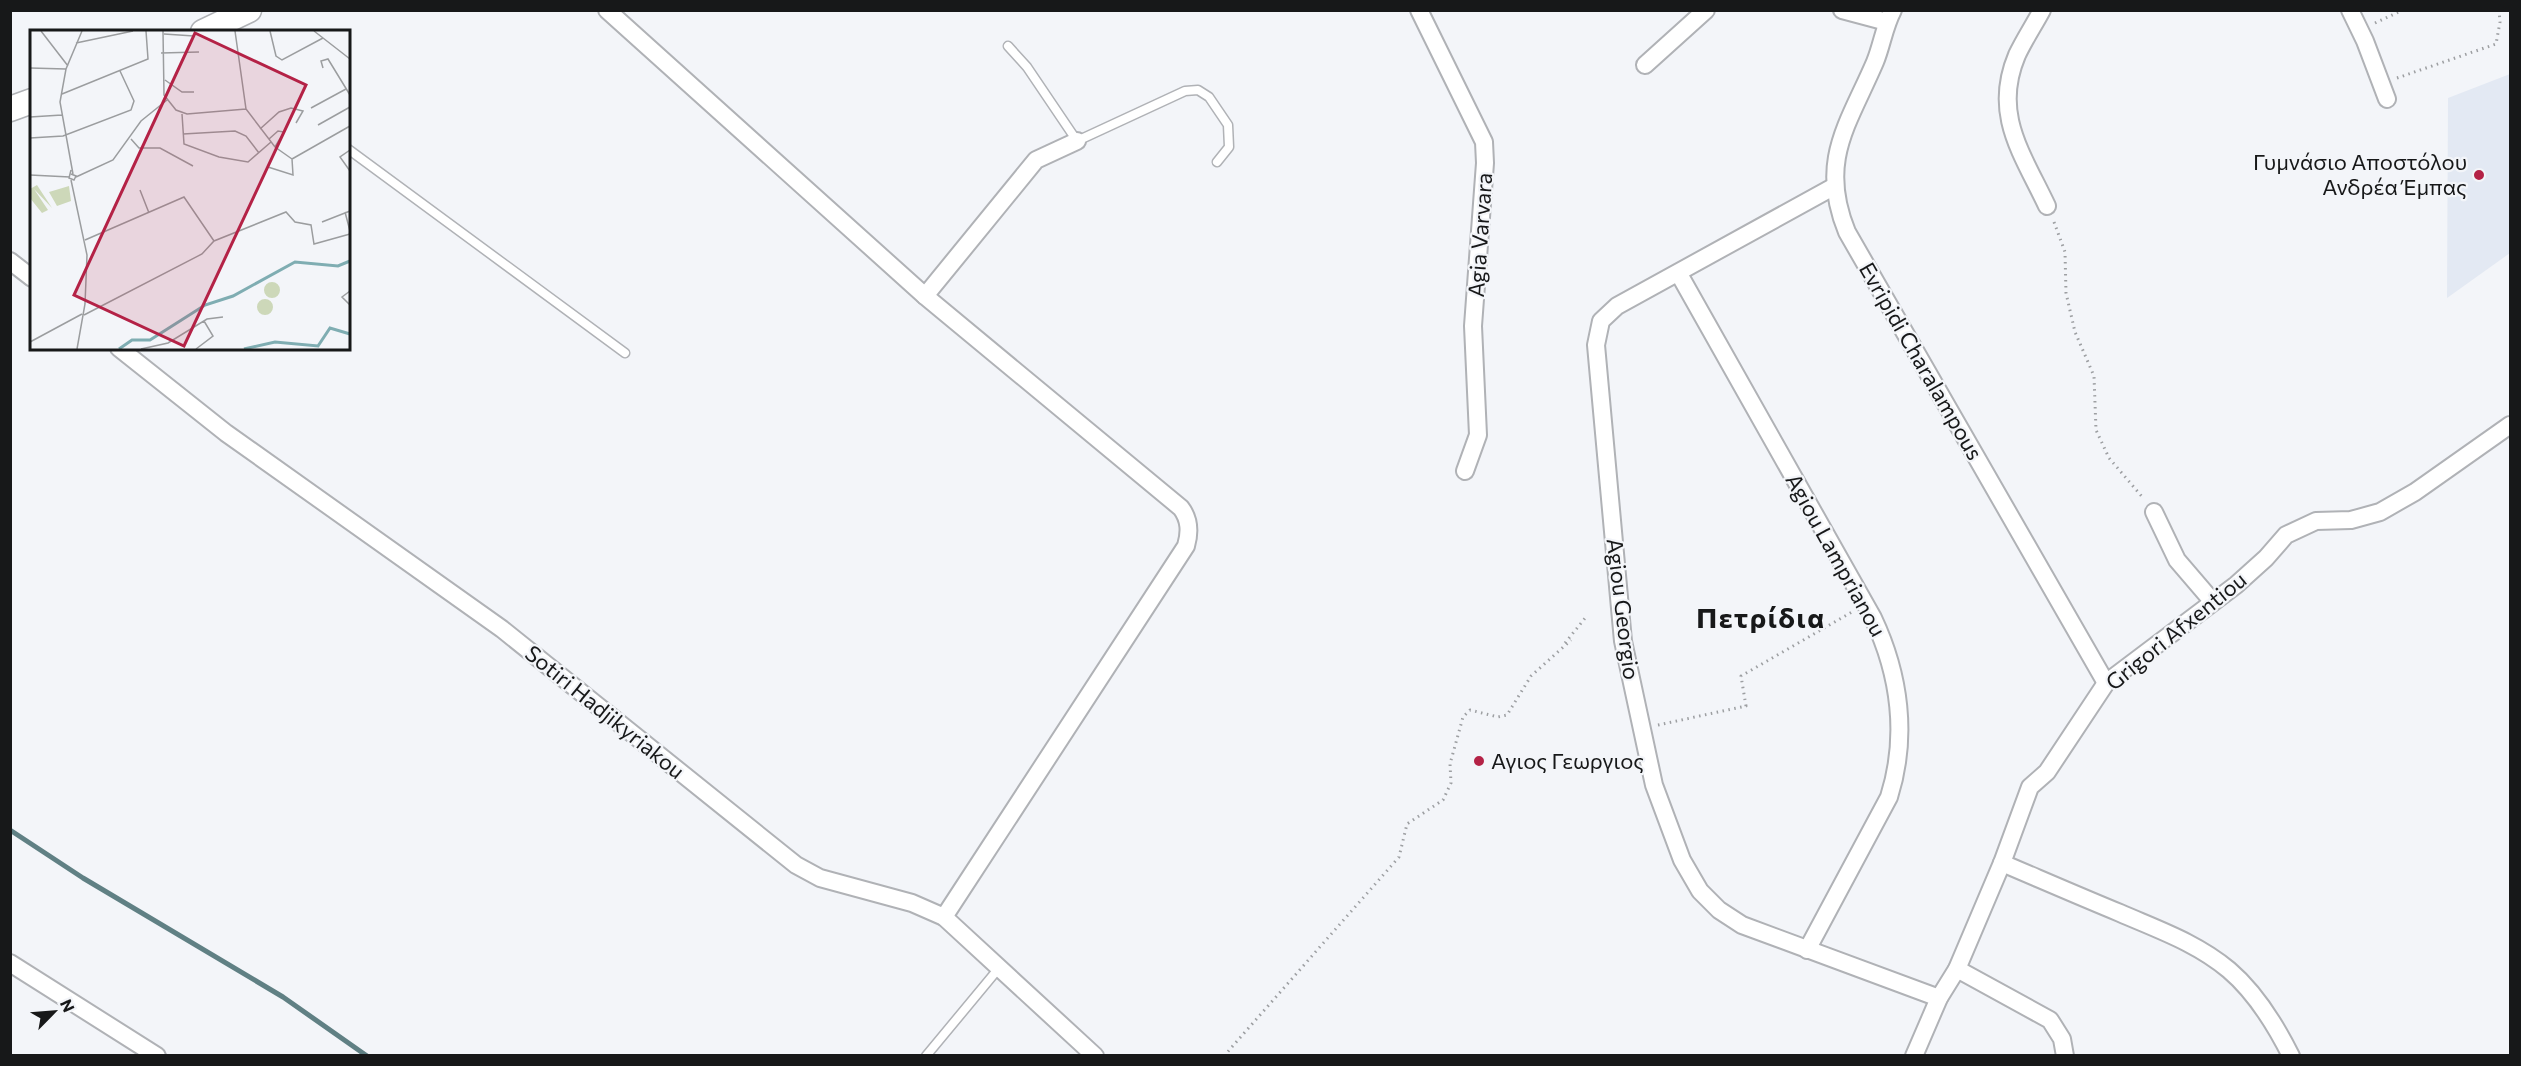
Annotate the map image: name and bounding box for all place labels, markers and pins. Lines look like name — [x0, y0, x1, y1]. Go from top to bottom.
place label: Γυμνάσιο Αποστόλου Ανδρέα Έμπας — [2253, 148, 2467, 200]
marker: Γυμνάσιο Αποστόλου Ανδρέα Έμπας — [2472, 168, 2486, 182]
place label: Αγιος Γεωργιος — [1491, 747, 1644, 774]
marker: Αγιος Γεωργιος — [1472, 754, 1486, 768]

